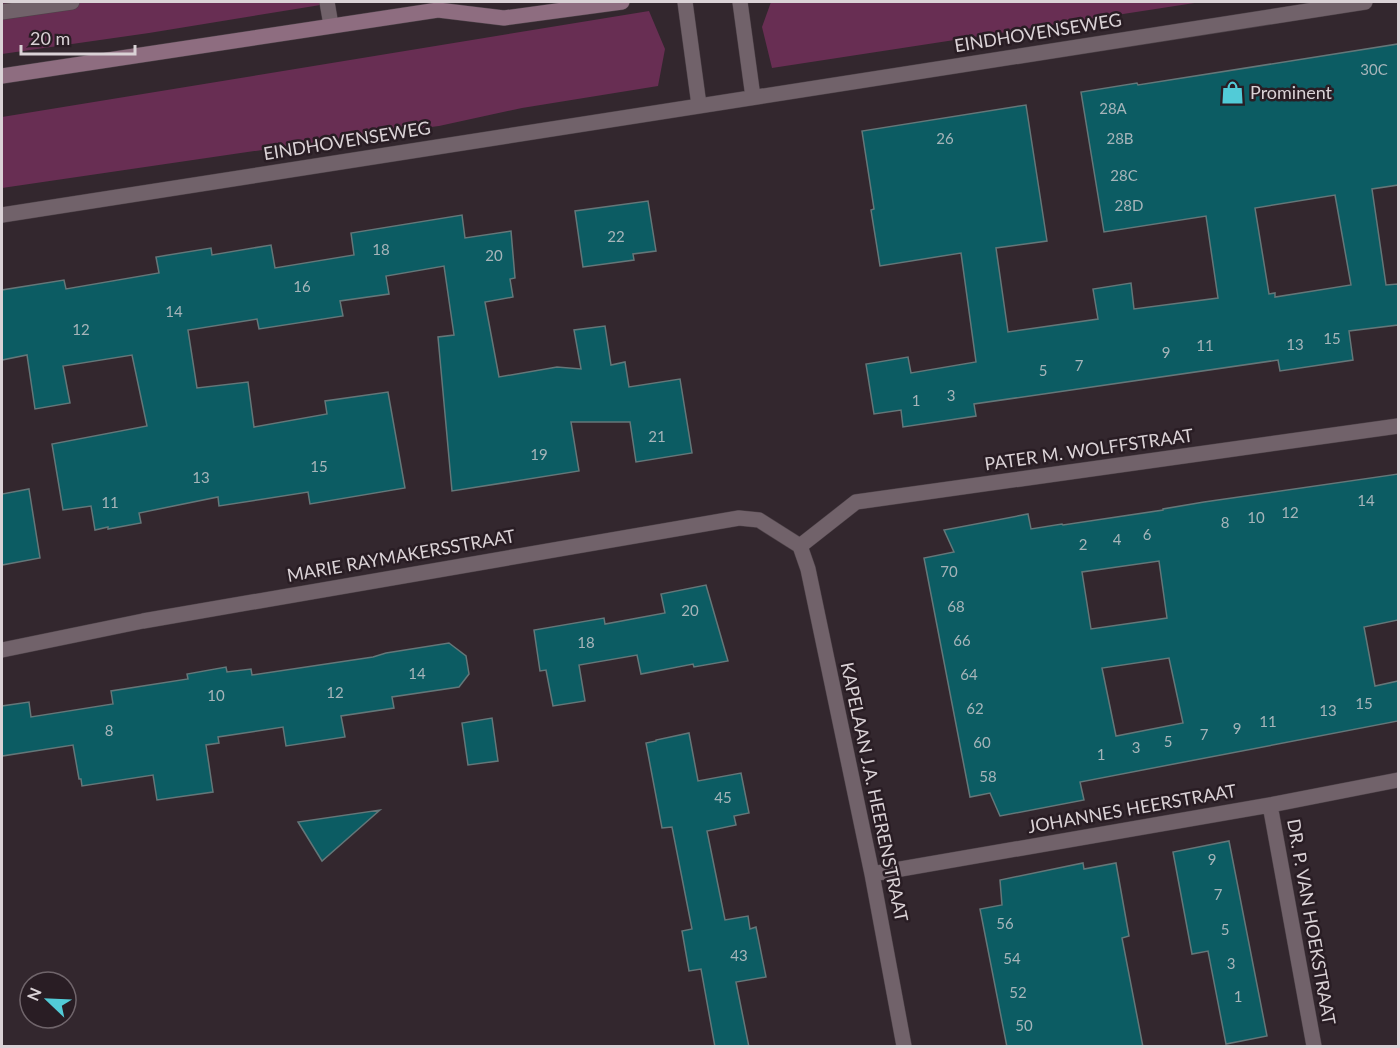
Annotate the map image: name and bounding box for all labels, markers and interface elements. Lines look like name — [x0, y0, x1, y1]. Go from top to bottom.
street label: EINDHOVENSEWEG — [953, 8, 1123, 56]
scale bar — [21, 18, 135, 56]
text: 20 m — [30, 27, 70, 49]
house number: 30C — [1360, 60, 1388, 78]
shop icon: Prominent — [1219, 80, 1245, 106]
place label: Prominent — [1250, 81, 1333, 103]
house number: 28A — [1099, 99, 1128, 117]
street label: EINDHOVENSEWEG — [262, 116, 432, 164]
house number: 26 — [936, 129, 954, 147]
house number: 28B — [1106, 129, 1134, 147]
house number: 28C — [1110, 166, 1138, 184]
house number: 28D — [1115, 196, 1143, 214]
house number: 22 — [607, 227, 625, 245]
house number: 18 — [372, 240, 390, 258]
house number: 20 — [485, 246, 503, 264]
house number: 16 — [293, 277, 311, 295]
house number: 14 — [165, 302, 183, 320]
house number: 12 — [72, 320, 90, 338]
house number: 15 — [1323, 329, 1341, 347]
house number: 13 — [1286, 335, 1304, 353]
house number: 11 — [1196, 336, 1214, 354]
house number: 9 — [1162, 343, 1170, 361]
house number: 7 — [1075, 356, 1084, 374]
house number: 5 — [1039, 361, 1047, 379]
house number: 3 — [947, 386, 955, 404]
house number: 1 — [912, 391, 920, 409]
street label: PATER M. WOLFFSTRAAT — [983, 423, 1195, 475]
house number: 21 — [648, 427, 666, 445]
house number: 19 — [530, 445, 548, 463]
house number: 15 — [310, 457, 328, 475]
house number: 13 — [192, 468, 210, 486]
house number: 14 — [1357, 491, 1375, 509]
house number: 11 — [101, 493, 119, 511]
house number: 12 — [1281, 503, 1299, 521]
house number: 10 — [1247, 508, 1265, 526]
house number: 8 — [1221, 513, 1229, 531]
street label: MARIE RAYMAKERSSTRAAT — [285, 524, 517, 586]
house number: 6 — [1143, 525, 1152, 543]
house number: 4 — [1113, 530, 1122, 548]
house number: 2 — [1079, 535, 1087, 553]
house number: 70 — [940, 562, 958, 580]
house number: 68 — [947, 597, 965, 615]
house number: 20 — [681, 601, 699, 619]
house number: 66 — [953, 631, 971, 649]
house number: 18 — [577, 633, 595, 651]
street label: KAPELAAN J.A. HEERENSTRAAT — [837, 660, 913, 924]
house number: 14 — [408, 664, 426, 682]
house number: 64 — [960, 665, 978, 683]
house number: 12 — [326, 683, 344, 701]
house number: 10 — [207, 686, 225, 704]
house number: 15 — [1355, 694, 1373, 712]
house number: 62 — [966, 699, 984, 717]
house number: 13 — [1319, 701, 1337, 719]
house number: 11 — [1259, 712, 1277, 730]
house number: 9 — [1233, 719, 1241, 737]
house number: 8 — [105, 721, 113, 739]
house number: 7 — [1200, 725, 1209, 743]
house number: 5 — [1164, 732, 1172, 750]
house number: 60 — [973, 733, 991, 751]
house number: 3 — [1132, 738, 1140, 756]
house number: 1 — [1097, 745, 1105, 763]
house number: 58 — [979, 767, 997, 785]
street label: JOHANNES HEERSTRAAT — [1026, 779, 1238, 837]
house number: 45 — [714, 788, 732, 806]
street label: DR. P. VAN HOEKSTRAAT — [1283, 817, 1341, 1027]
house number: 9 — [1208, 850, 1216, 868]
house number: 7 — [1214, 885, 1223, 903]
house number: 56 — [996, 914, 1014, 932]
house number: 5 — [1221, 920, 1229, 938]
house number: 43 — [730, 946, 748, 964]
house number: 54 — [1003, 949, 1021, 967]
house number: 3 — [1227, 954, 1235, 972]
north arrow — [18, 970, 78, 1030]
house number: 52 — [1009, 983, 1027, 1001]
text: N — [23, 985, 45, 1003]
house number: 1 — [1234, 987, 1242, 1005]
house number: 50 — [1015, 1016, 1033, 1034]

